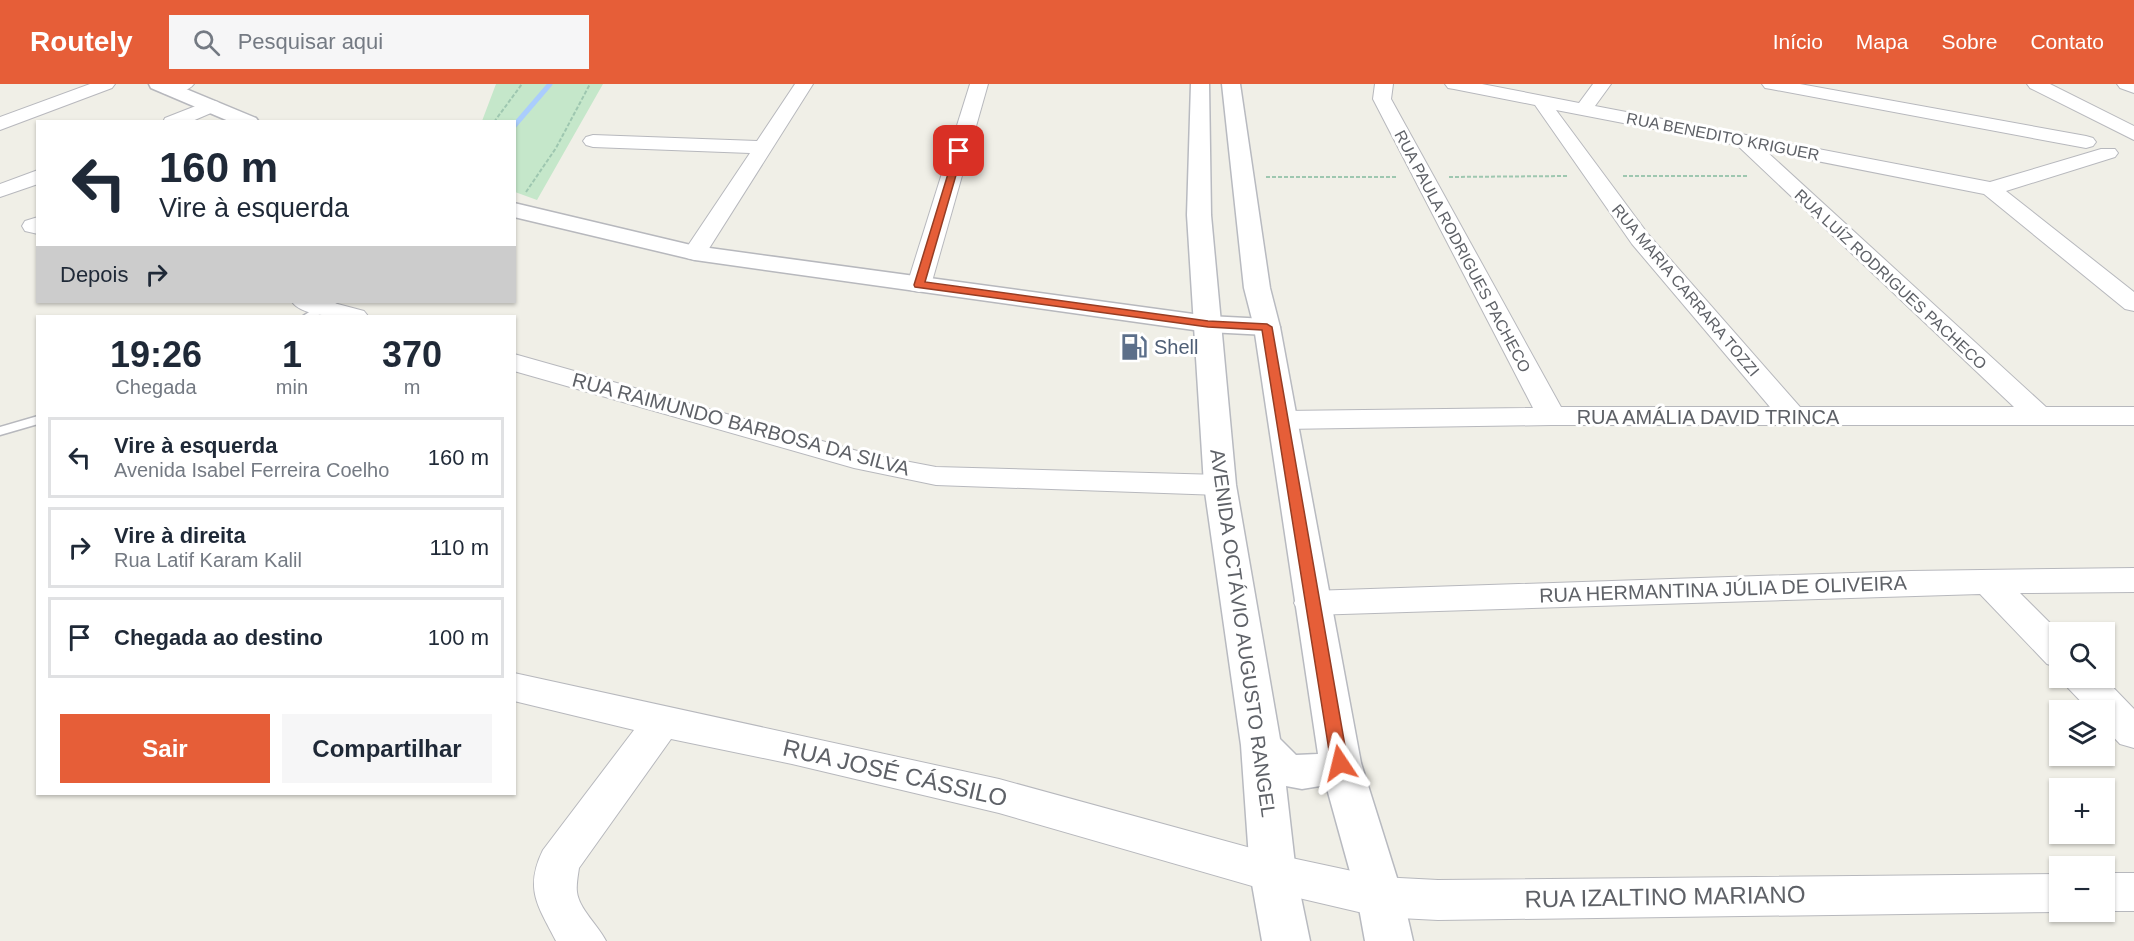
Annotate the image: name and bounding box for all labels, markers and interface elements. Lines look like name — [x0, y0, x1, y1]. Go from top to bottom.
search box — [169, 15, 589, 69]
text: Routely — [30, 26, 133, 57]
icon: search — [190, 26, 223, 59]
text: Pesquisar aqui — [238, 29, 383, 54]
text: Início — [1773, 30, 1823, 53]
text: Mapa — [1856, 30, 1908, 53]
text: Sobre — [1941, 30, 1997, 53]
text: Contato — [2030, 30, 2104, 53]
street label: RUA BENEDITO KRIGUER — [1625, 109, 1821, 164]
pin — [933, 125, 984, 176]
street label: RUA PAULA RODRIGUES PACHECO — [1391, 127, 1534, 375]
icon: arrive — [942, 134, 975, 167]
icon: left — [60, 144, 138, 222]
text: 160 m — [159, 144, 278, 191]
street label: RUA LUÍZ RODRIGUES PACHECO — [1791, 185, 1991, 373]
text: Vire à esquerda — [159, 193, 349, 223]
street label: RUA MARIA CARRARA TOZZI — [1609, 201, 1763, 380]
icon: right — [140, 258, 173, 291]
text: Depois — [60, 262, 128, 287]
fuel station icon: Shell — [1119, 332, 1149, 362]
text: 19:26 — [110, 334, 202, 375]
text: 1 — [282, 334, 302, 375]
text: 370 — [382, 334, 442, 375]
place label: Shell — [1154, 336, 1198, 358]
street label: RUA RAIMUNDO BARBOSA DA SILVA — [570, 368, 913, 480]
text: Chegada — [115, 376, 197, 398]
text: min — [276, 376, 308, 398]
text: m — [404, 376, 420, 398]
street label: RUA AMÁLIA DAVID TRINCA — [1577, 406, 1840, 428]
text: Vire à esquerda — [114, 433, 277, 458]
icon: left — [63, 441, 96, 474]
text: 160 m — [428, 445, 489, 470]
street label: AVENIDA OCTÁVIO AUGUSTO RANGEL — [1206, 447, 1280, 819]
text: Avenida Isabel Ferreira Coelho — [114, 459, 389, 481]
text: Vire à direita — [114, 523, 246, 548]
icon: right — [63, 531, 96, 564]
text: 110 m — [429, 535, 489, 560]
text: Rua Latif Karam Kalil — [114, 549, 302, 571]
street label: RUA HERMANTINA JÚLIA DE OLIVEIRA — [1539, 572, 1908, 606]
icon: arrive — [63, 621, 96, 654]
map controls — [2049, 622, 2115, 922]
button: search — [2049, 622, 2115, 688]
text: Chegada ao destino — [114, 625, 323, 650]
text: 100 m — [428, 625, 489, 650]
button: layers — [2049, 700, 2115, 766]
button: Sair — [60, 714, 270, 783]
button: Compartilhar — [282, 714, 492, 783]
position arrow — [1308, 731, 1372, 795]
street label: RUA JOSÉ CÁSSILO — [780, 734, 1010, 811]
button: + — [2049, 778, 2115, 844]
button: − — [2049, 856, 2115, 922]
street label: RUA IZALTINO MARIANO — [1524, 881, 1806, 912]

